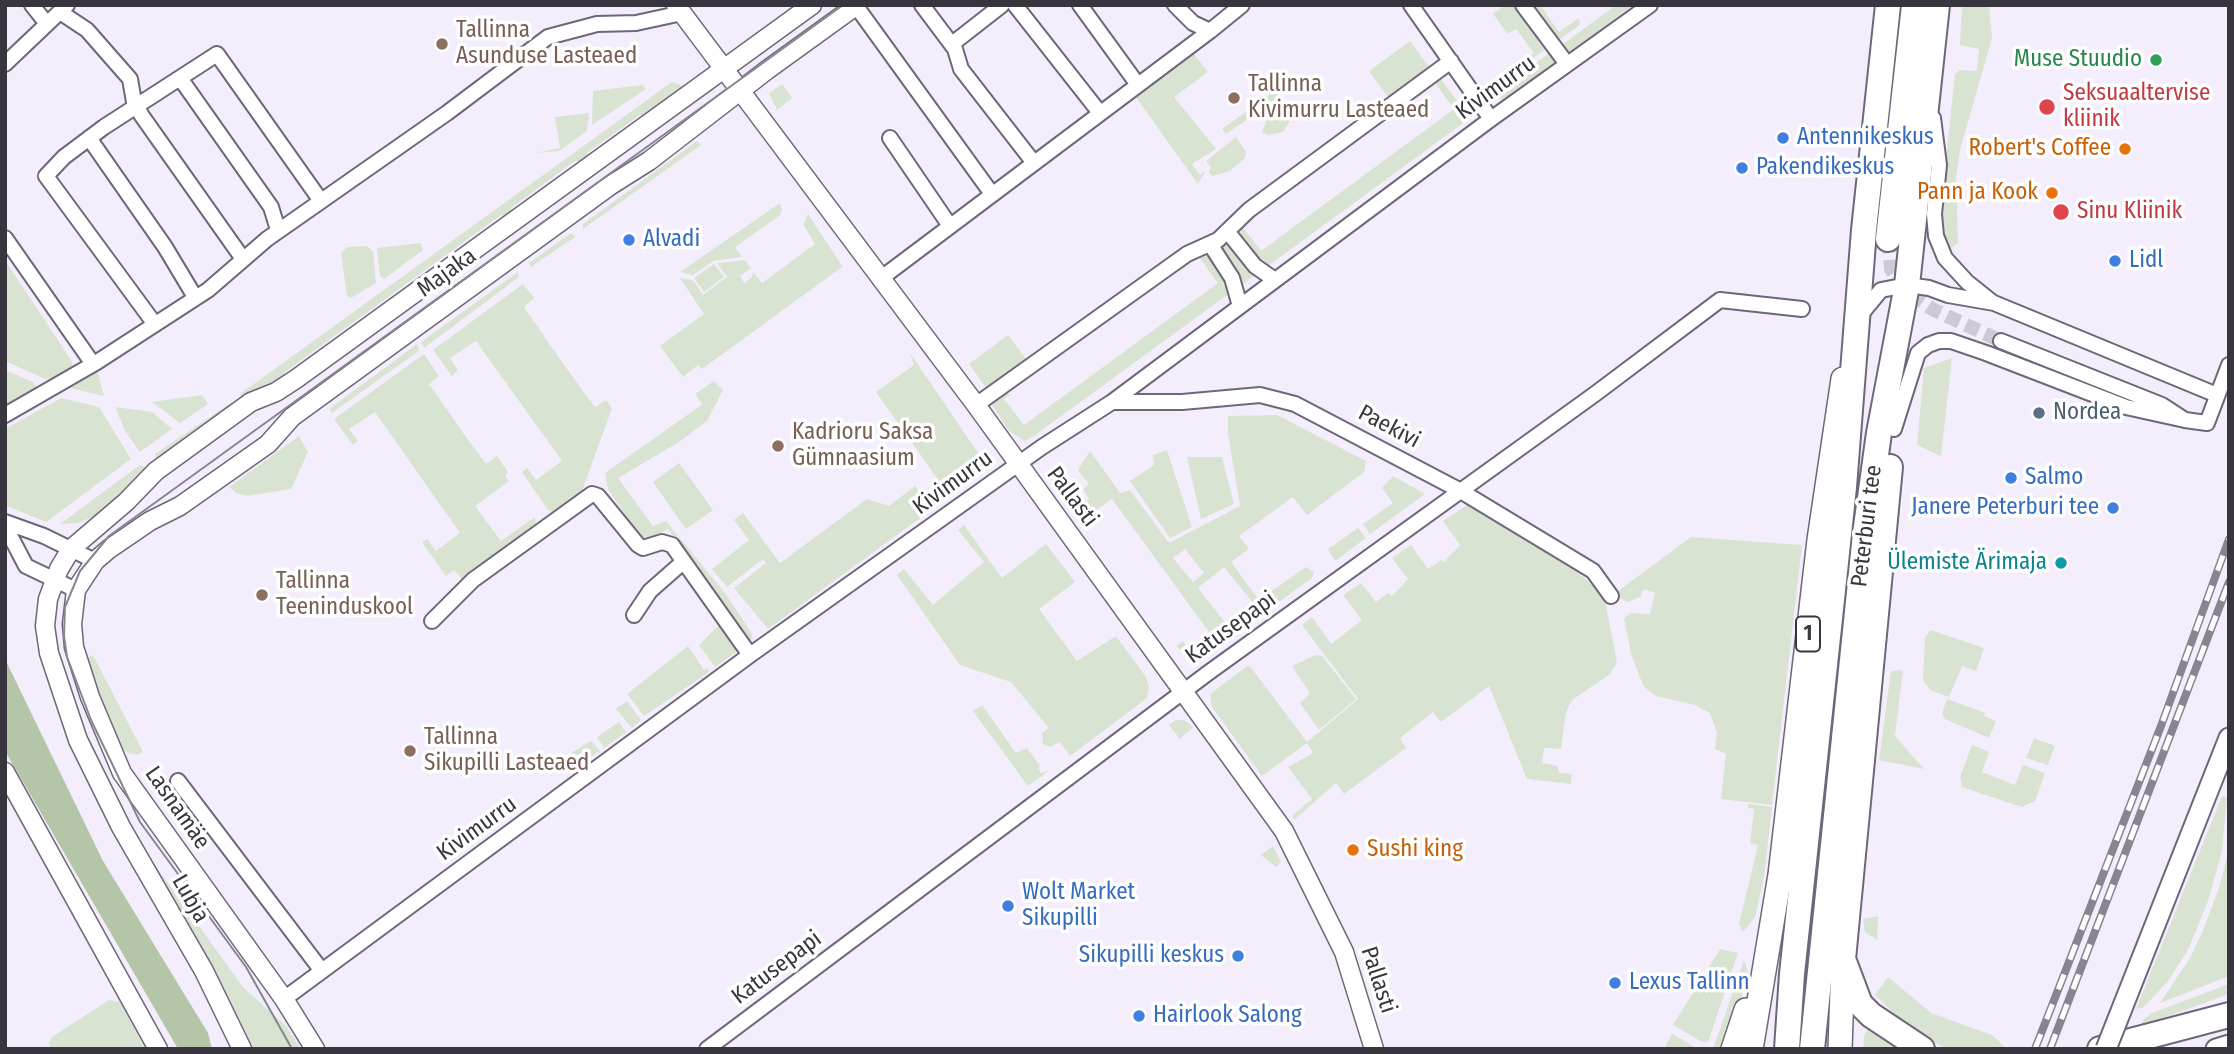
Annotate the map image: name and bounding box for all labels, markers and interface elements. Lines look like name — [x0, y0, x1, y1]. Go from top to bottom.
place label: Tallinna Asunduse Lasteaed — [456, 17, 637, 71]
marker: Tallinna Asunduse Lasteaed — [434, 36, 450, 52]
place label: Muse Stuudio — [2014, 46, 2142, 74]
street label: Kivimurru — [1451, 50, 1541, 126]
marker: Muse Stuudio — [2148, 52, 2164, 68]
place label: Tallinna Kivimurru Lasteaed — [1248, 71, 1429, 125]
place label: Seksuaaltervise kliinik — [2063, 80, 2210, 134]
marker: Tallinna Kivimurru Lasteaed — [1226, 90, 1242, 106]
marker: Seksuaaltervise kliinik — [2037, 97, 2057, 117]
place label: Antennikeskus — [1797, 124, 1934, 152]
marker: Antennikeskus — [1775, 130, 1791, 146]
place label: Robert's Coffee — [1968, 135, 2111, 163]
marker: Robert's Coffee — [2117, 141, 2133, 157]
place label: Pakendikeskus — [1756, 154, 1894, 182]
marker: Pakendikeskus — [1734, 160, 1750, 176]
place label: Pann ja Kook — [1917, 179, 2038, 207]
marker: Pann ja Kook — [2044, 185, 2060, 201]
place label: Sinu Kliinik — [2077, 198, 2182, 226]
marker: Sinu Kliinik — [2051, 202, 2071, 222]
place label: Alvadi — [643, 226, 700, 254]
marker: Alvadi — [621, 232, 637, 248]
street label: Majaka — [412, 242, 482, 304]
place label: Lidl — [2129, 247, 2163, 275]
marker: Lidl — [2107, 253, 2123, 269]
street label: Paekivi — [1353, 399, 1425, 455]
place label: Nordea — [2053, 399, 2121, 427]
marker: Nordea — [2031, 405, 2047, 421]
place label: Kadrioru Saksa Gümnaasium — [792, 419, 933, 473]
marker: Kadrioru Saksa Gümnaasium — [770, 438, 786, 454]
street label: Kivimurru — [908, 445, 998, 521]
street label: Pallasti — [1040, 461, 1104, 533]
street label: Peterburi tee — [1846, 463, 1888, 589]
place label: Salmo — [2025, 464, 2083, 492]
marker: Salmo — [2003, 470, 2019, 486]
place label: Janere Peterburi tee — [1911, 494, 2099, 522]
marker: Janere Peterburi tee — [2105, 500, 2121, 516]
place label: Ülemiste Ärimaja — [1887, 549, 2047, 577]
marker: Ülemiste Ärimaja — [2053, 555, 2069, 571]
place label: Tallinna Teeninduskool — [276, 568, 413, 622]
street label: Katusepapi — [1180, 586, 1282, 670]
marker: Tallinna Teeninduskool — [254, 587, 270, 603]
road number: 1 — [1796, 616, 1820, 652]
place label: Tallinna Sikupilli Lasteaed — [424, 724, 589, 778]
marker: Tallinna Sikupilli Lasteaed — [402, 743, 418, 759]
street label: Lasnamäe — [139, 761, 215, 855]
street label: Kivimurru — [432, 791, 522, 867]
place label: Sushi king — [1367, 836, 1463, 864]
marker: Sushi king — [1345, 842, 1361, 858]
street label: Lubja — [165, 870, 215, 928]
place label: Wolt Market Sikupilli — [1022, 879, 1135, 933]
marker: Wolt Market Sikupilli — [1000, 898, 1016, 914]
street label: Katusepapi — [727, 925, 827, 1011]
place label: Sikupilli keskus — [1079, 942, 1224, 970]
street label: Pallasti — [1354, 943, 1402, 1017]
marker: Sikupilli keskus — [1230, 948, 1246, 964]
place label: Lexus Tallinn — [1629, 969, 1750, 997]
marker: Lexus Tallinn — [1607, 975, 1623, 991]
place label: Hairlook Salong — [1153, 1002, 1302, 1030]
marker: Hairlook Salong — [1131, 1008, 1147, 1024]

